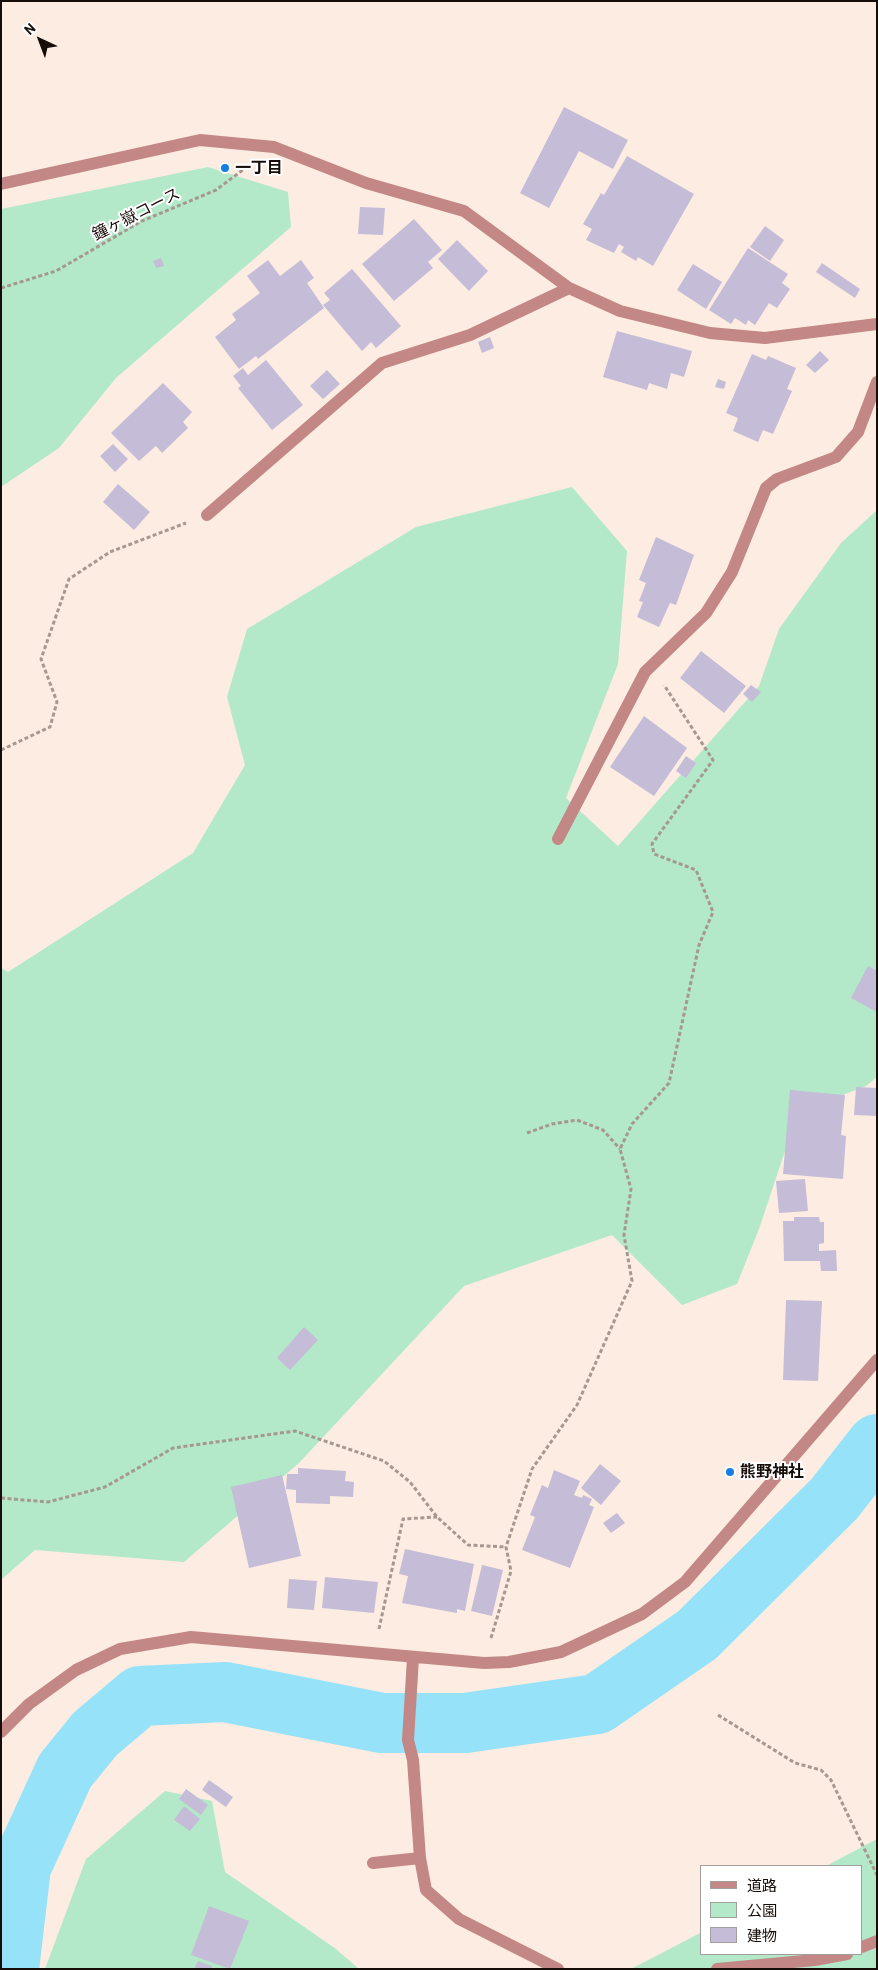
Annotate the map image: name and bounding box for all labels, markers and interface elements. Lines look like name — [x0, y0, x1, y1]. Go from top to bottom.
north arrow — [15, 15, 65, 65]
text: N — [20, 19, 39, 38]
place label: 一丁目 — [235, 158, 283, 178]
marker: 一丁目 — [219, 162, 231, 174]
street label: 鐘ヶ嶽コース — [89, 184, 183, 244]
place label: 熊野神社 — [740, 1462, 804, 1482]
marker: 熊野神社 — [724, 1466, 736, 1478]
legend — [700, 1865, 863, 1955]
text: 道路 — [747, 1876, 777, 1894]
text: 公園 — [747, 1901, 777, 1919]
text: 建物 — [747, 1926, 777, 1944]

